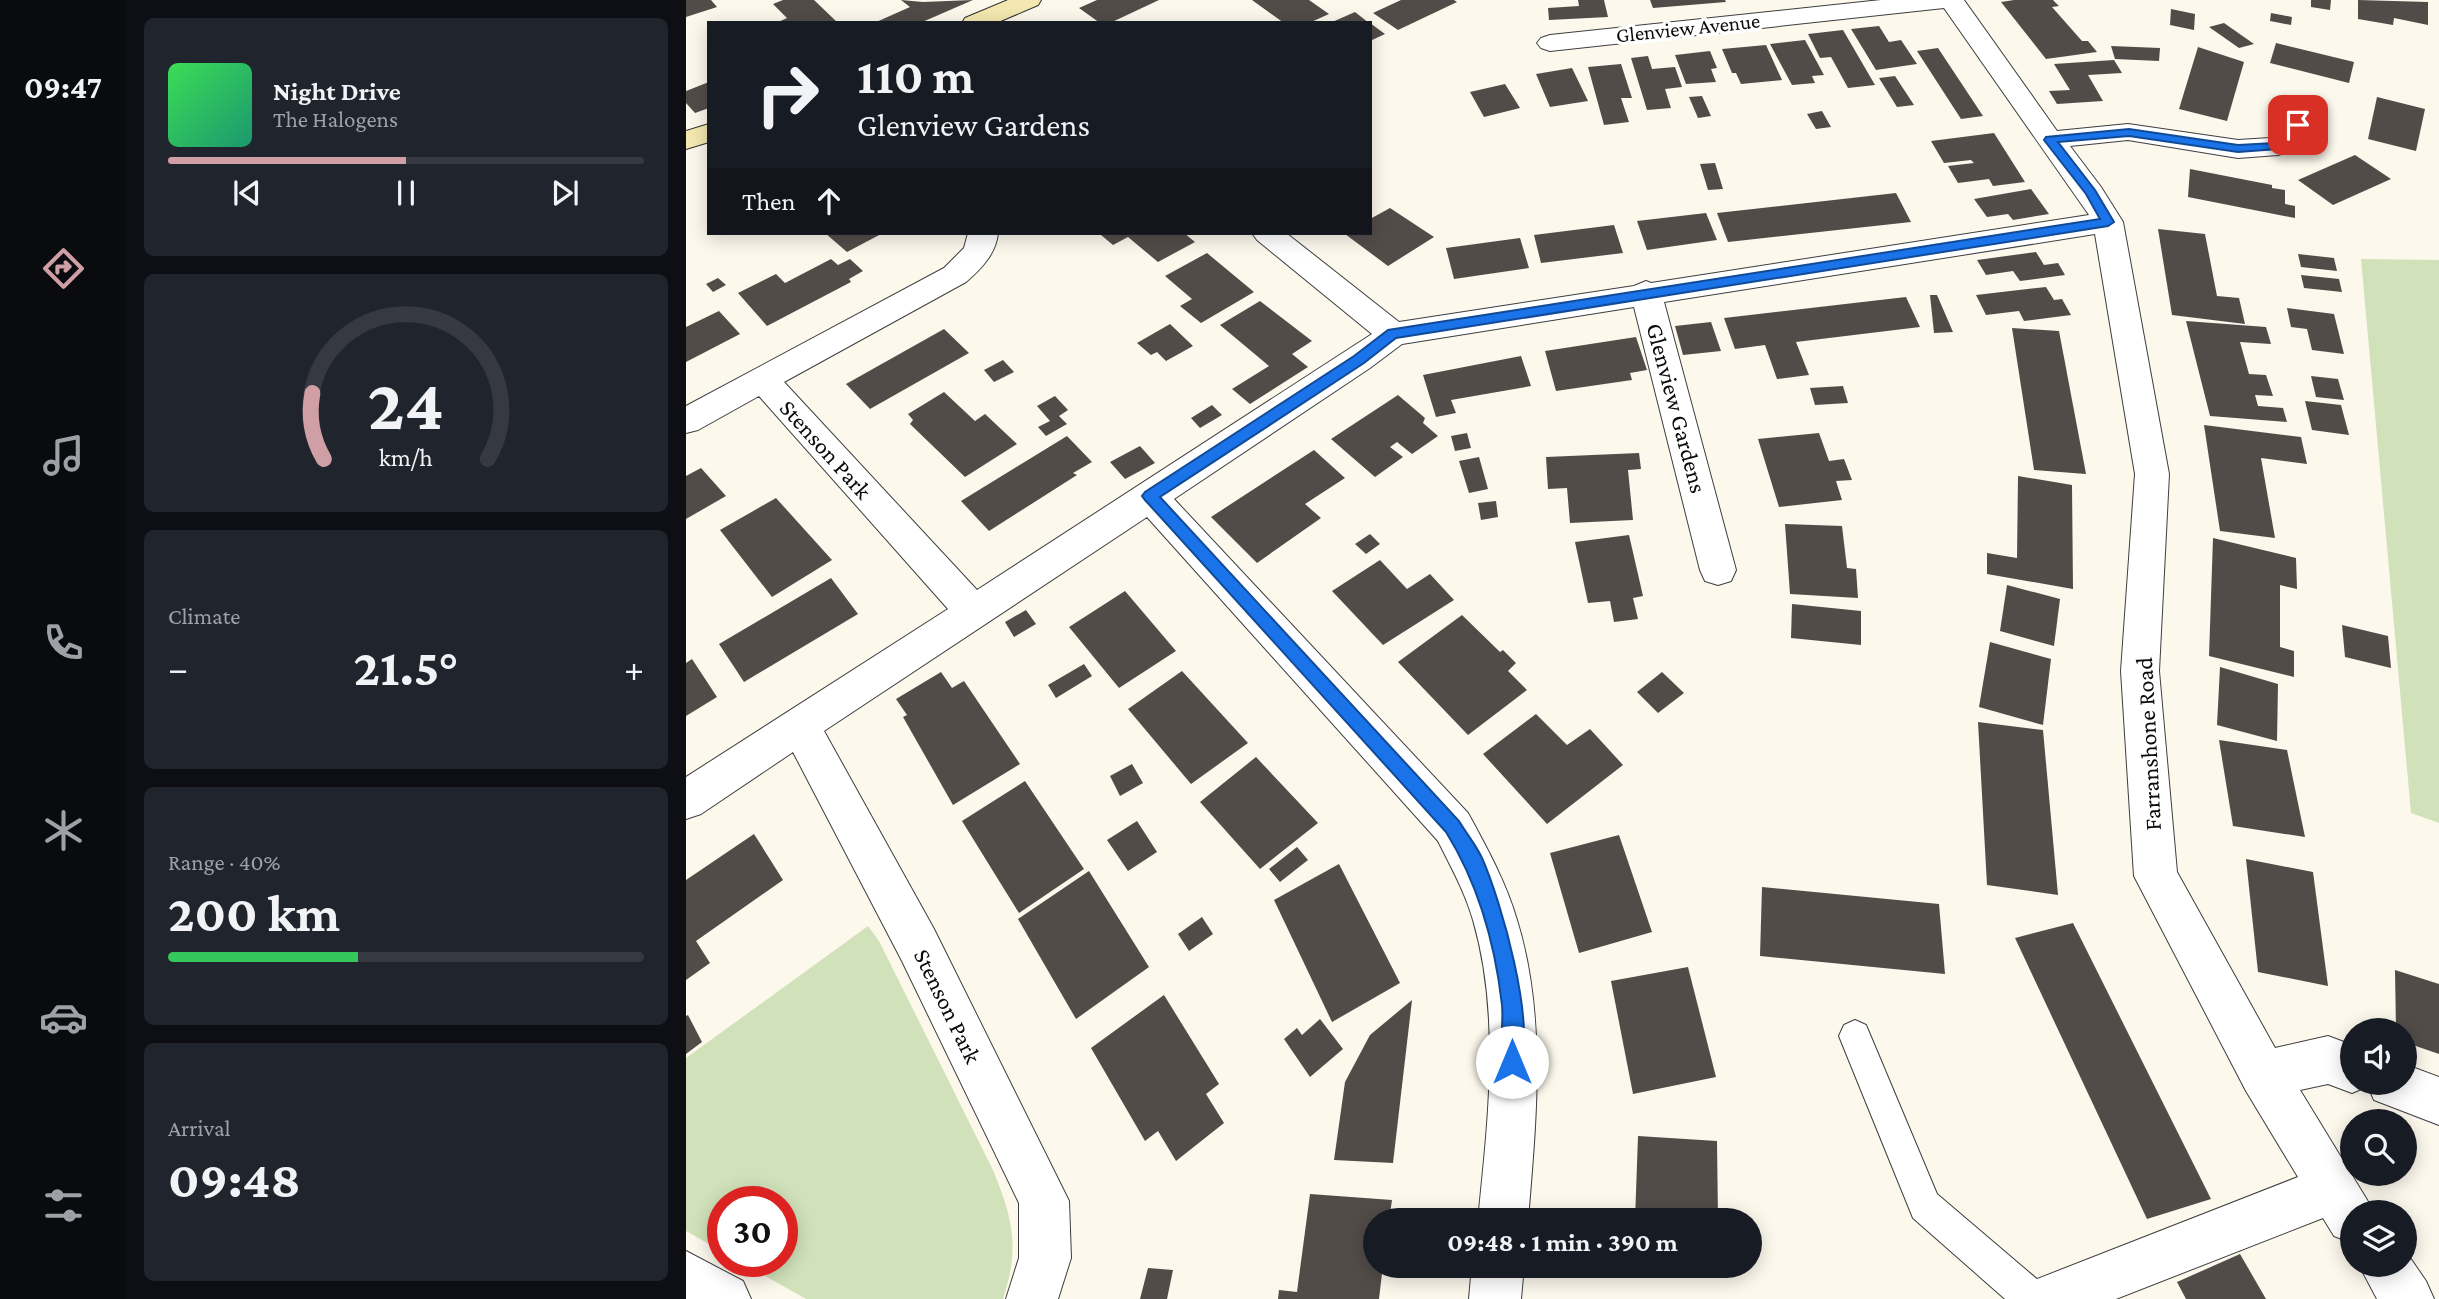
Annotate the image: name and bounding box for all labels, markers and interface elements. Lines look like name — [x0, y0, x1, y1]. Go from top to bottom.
street label: Glenview Avenue — [1615, 8, 1761, 48]
icon: right — [742, 49, 833, 140]
text: 110 m — [857, 49, 974, 104]
text: 09:47 — [24, 69, 102, 105]
text: Night Drive — [273, 77, 401, 106]
pin — [2268, 95, 2328, 155]
text: The Halogens — [273, 106, 398, 132]
icon: arrive — [2279, 106, 2317, 144]
text: Glenview Gardens — [857, 107, 1090, 143]
icon: previous — [228, 174, 266, 212]
icon: pause — [387, 174, 425, 212]
icon: next — [546, 174, 584, 212]
icon: ahead — [810, 182, 848, 220]
text: Then — [742, 187, 796, 216]
icon: directions — [39, 244, 88, 293]
street label: Glenview Gardens — [1641, 320, 1713, 496]
text: 24 — [368, 365, 444, 446]
street label: Stenson Park — [775, 394, 878, 504]
icon: music — [39, 431, 88, 480]
text: km/h — [379, 444, 433, 471]
text: Climate — [168, 603, 240, 629]
icon: phone — [39, 618, 88, 667]
text: 21.5° — [354, 638, 459, 696]
text: − — [168, 647, 188, 689]
text: + — [624, 647, 644, 689]
street label: Farranshone Road — [2130, 656, 2166, 831]
icon: climate — [39, 806, 88, 855]
text: Range · 40% — [168, 849, 281, 875]
text: 200 km — [168, 884, 340, 942]
street label: Stenson Park — [909, 944, 988, 1068]
icon: car — [39, 993, 88, 1042]
map controls — [2340, 1018, 2417, 1277]
button: sound — [2340, 1018, 2417, 1095]
position arrow — [1475, 1025, 1549, 1099]
button: search — [2340, 1109, 2417, 1186]
text: Arrival — [168, 1115, 231, 1141]
text: 09:48 — [168, 1150, 301, 1208]
icon: filters — [39, 1181, 88, 1230]
speed limit sign: 30 — [707, 1186, 798, 1277]
button: layers — [2340, 1200, 2417, 1277]
text: 09:48 · 1 min · 390 m — [1447, 1228, 1678, 1257]

